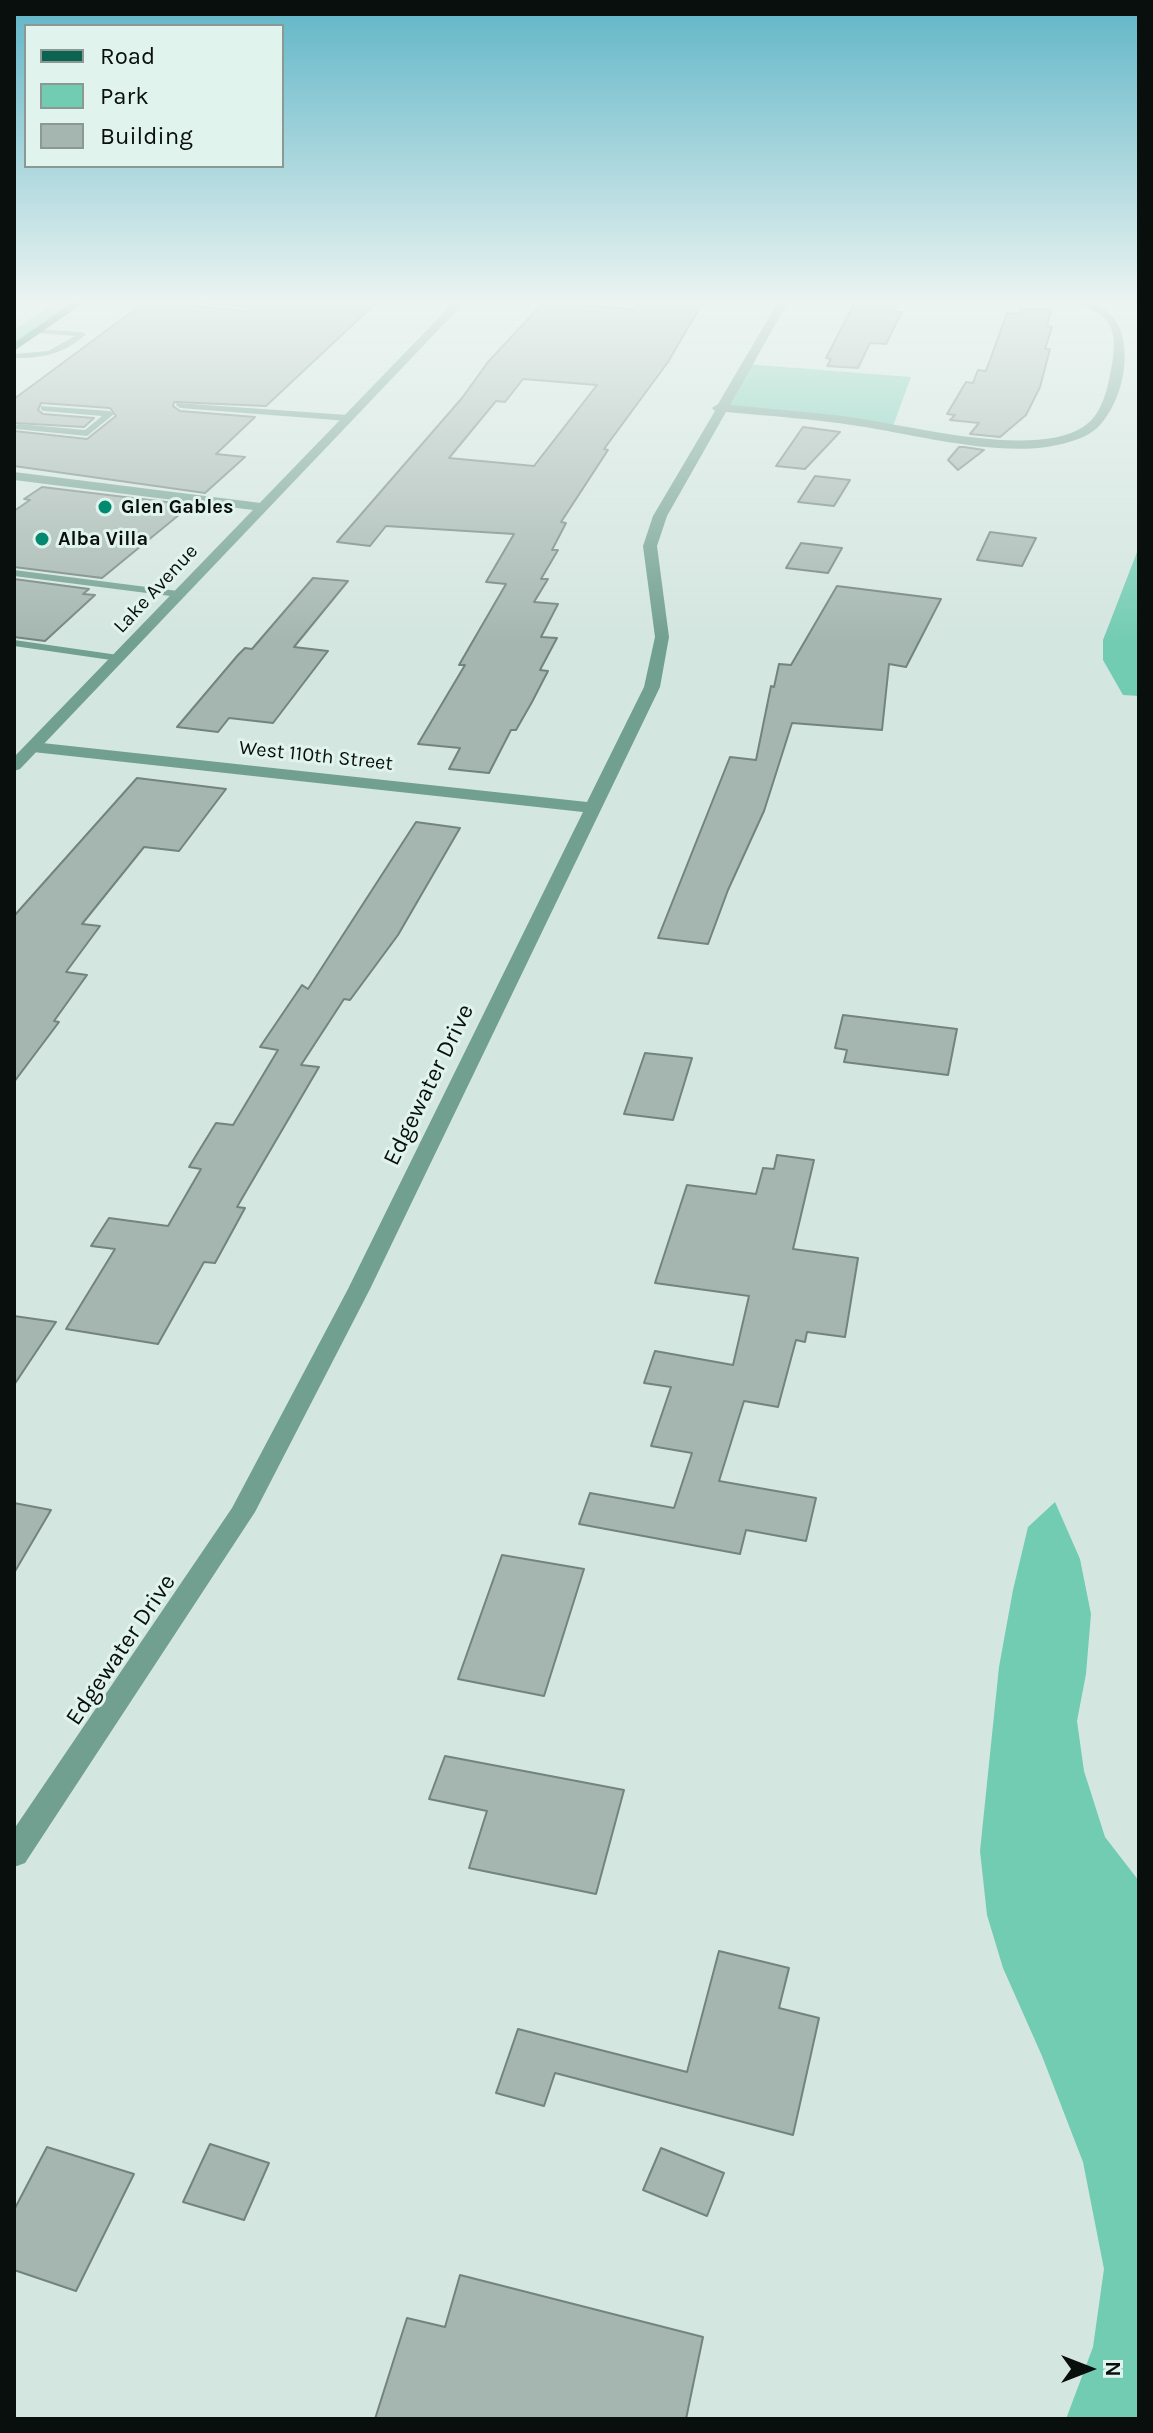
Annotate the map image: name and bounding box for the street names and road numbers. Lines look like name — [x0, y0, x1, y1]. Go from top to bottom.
street label: Lake Avenue — [109, 540, 203, 638]
street label: West 110th Street — [238, 736, 394, 776]
street label: Edgewater Drive — [377, 1000, 481, 1170]
street label: Edgewater Drive — [60, 1569, 182, 1731]

